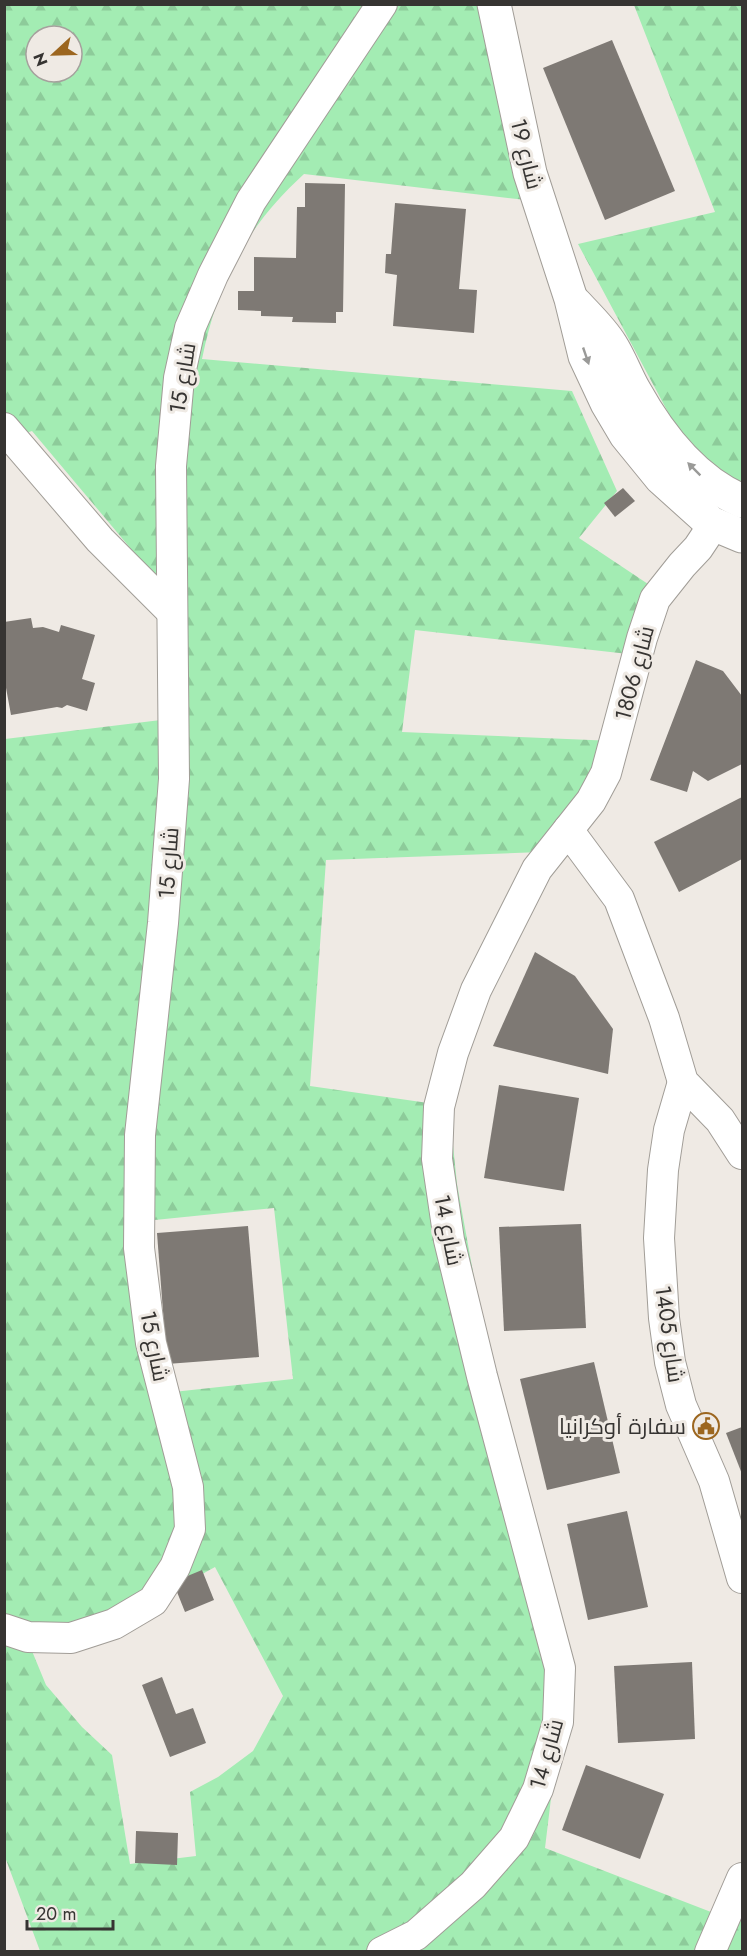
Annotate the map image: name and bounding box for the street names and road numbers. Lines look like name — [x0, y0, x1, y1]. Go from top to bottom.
street label: شارع 19 — [503, 115, 551, 193]
street label: شارع 15 — [161, 340, 203, 416]
street label: شارع 1806 — [606, 622, 662, 724]
street label: شارع 15 — [150, 826, 186, 900]
street label: شارع 14 — [426, 1192, 472, 1268]
street label: شارع 1405 — [647, 1283, 693, 1385]
street label: شارع 15 — [132, 1308, 178, 1384]
street label: شارع 14 — [521, 1715, 571, 1793]

